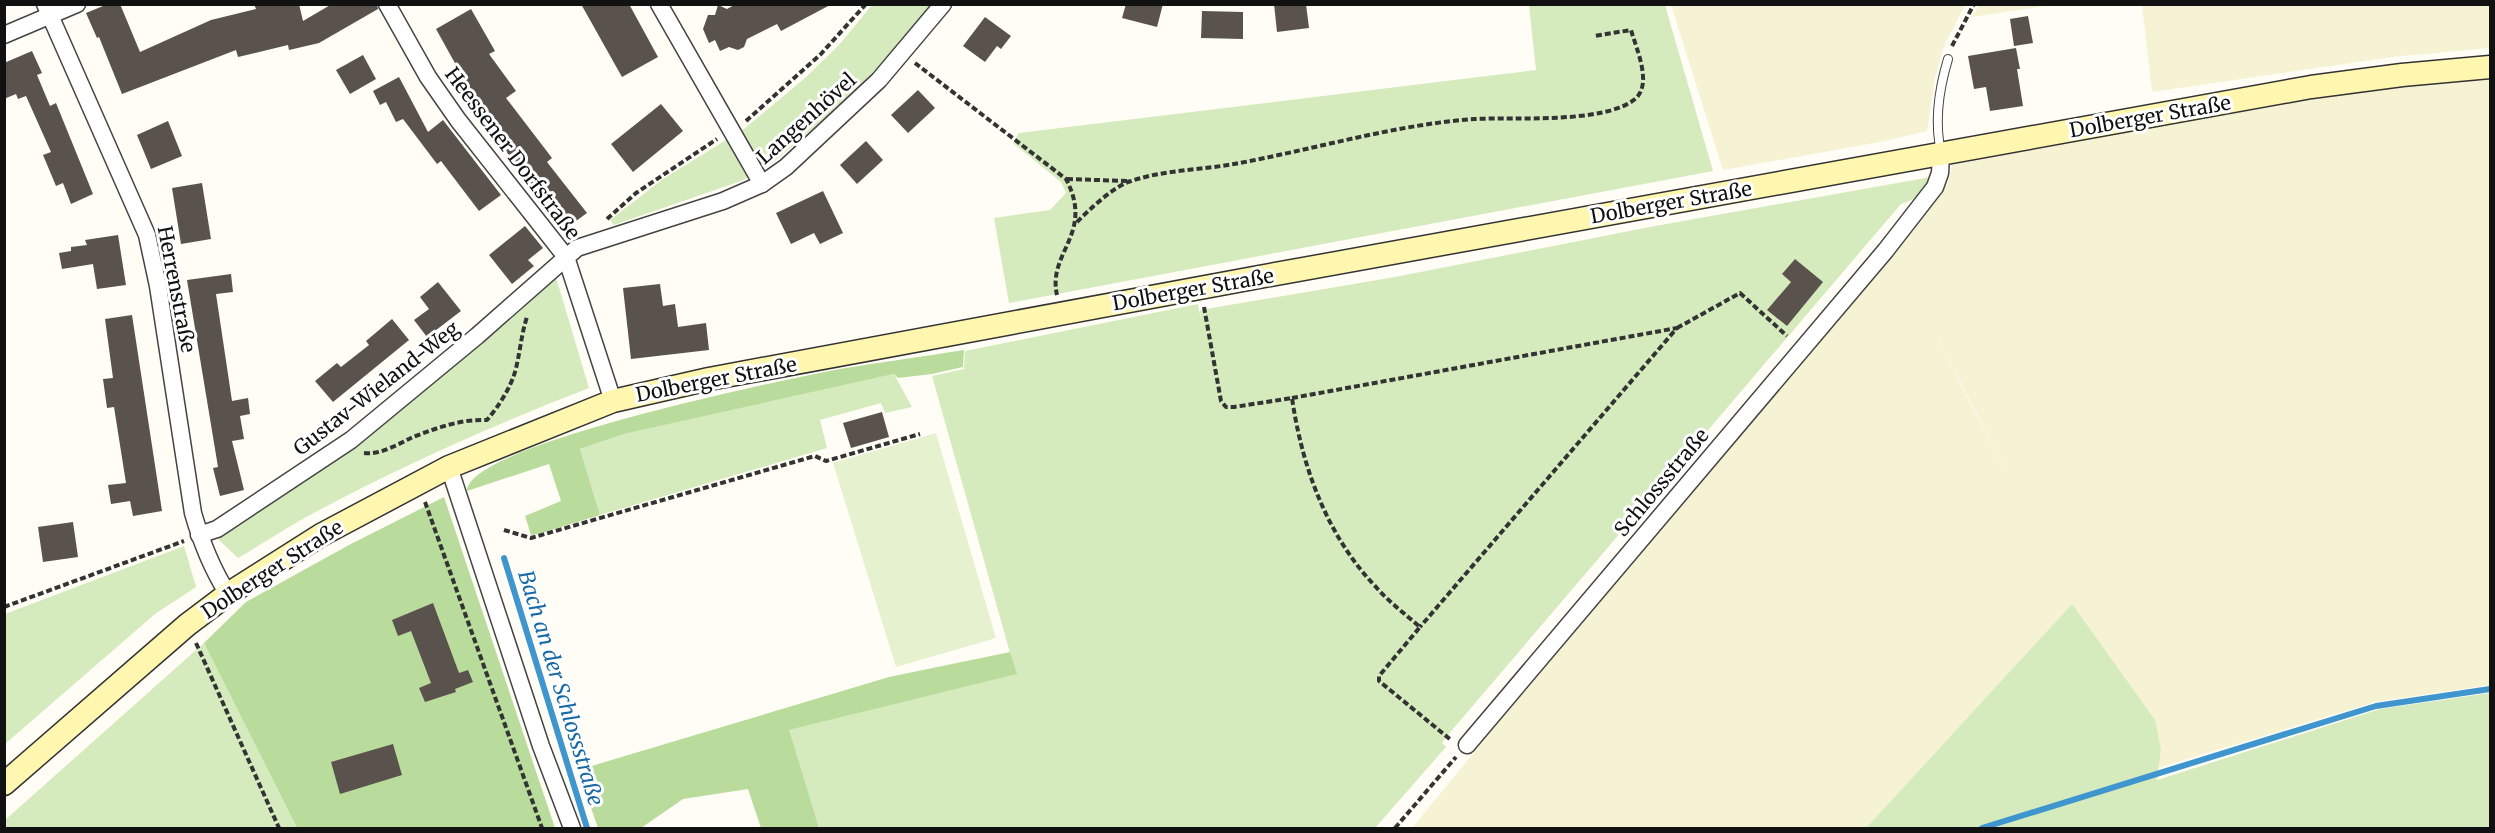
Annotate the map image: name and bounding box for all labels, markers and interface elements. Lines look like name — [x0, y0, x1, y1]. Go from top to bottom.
street label: Heessener Dorfstraße — [440, 62, 586, 244]
street label: Langenhövel — [751, 67, 861, 169]
street label: Dolberger Straße — [2067, 89, 2233, 143]
street label: Dolberger Straße — [1588, 175, 1754, 229]
street label: Herrenstraße — [152, 224, 202, 354]
street label: Dolberger Straße — [1110, 262, 1276, 316]
street label: Gustav-Wieland-Weg — [288, 315, 464, 461]
street label: Dolberger Straße — [633, 351, 799, 407]
street label: Schlossstraße — [1609, 423, 1713, 541]
street label: Dolberger Straße — [197, 514, 347, 624]
water label: Bach an der Schlossstraße — [512, 567, 610, 809]

